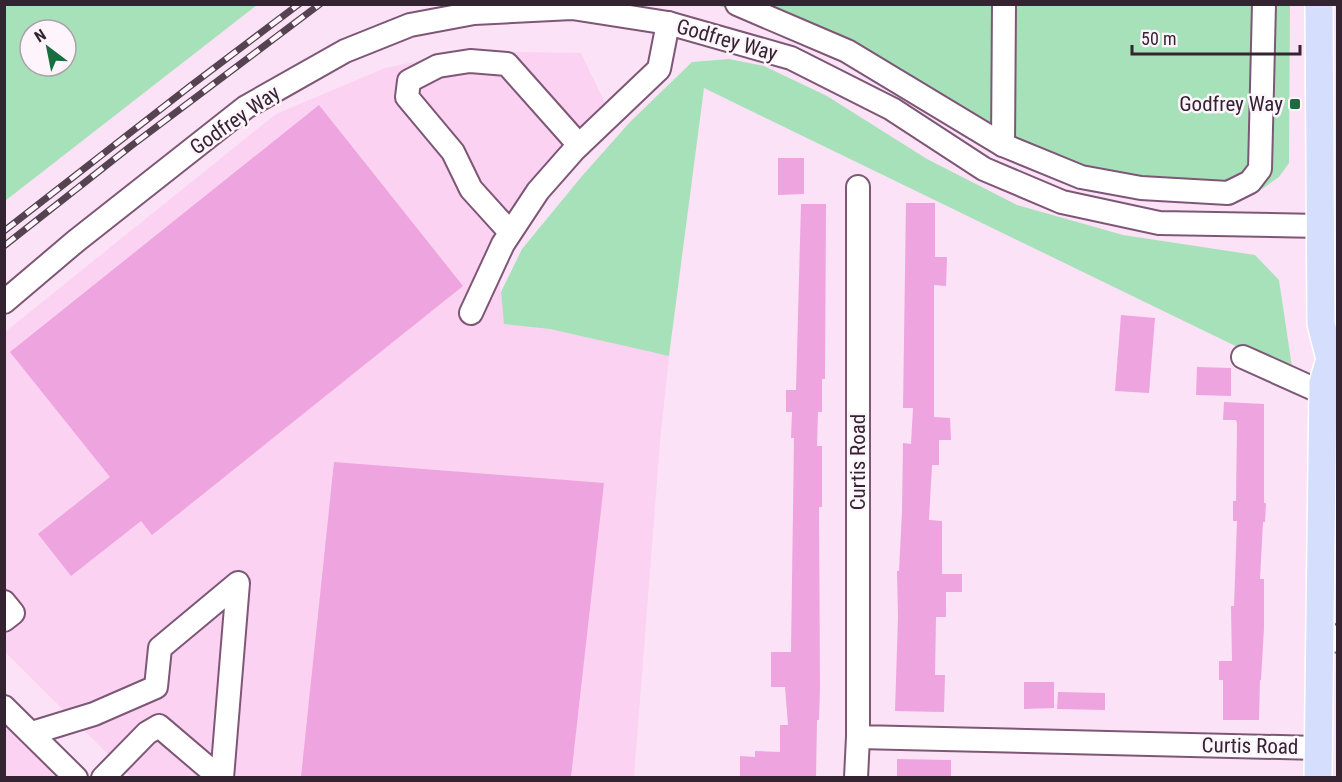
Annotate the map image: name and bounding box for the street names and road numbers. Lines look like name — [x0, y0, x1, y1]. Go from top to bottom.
street label: Godfrey Way — [674, 14, 780, 66]
street label: Godfrey Way — [186, 80, 285, 160]
street label: Curtis Road — [846, 414, 870, 510]
street label: Curtis Road — [1202, 733, 1298, 759]

